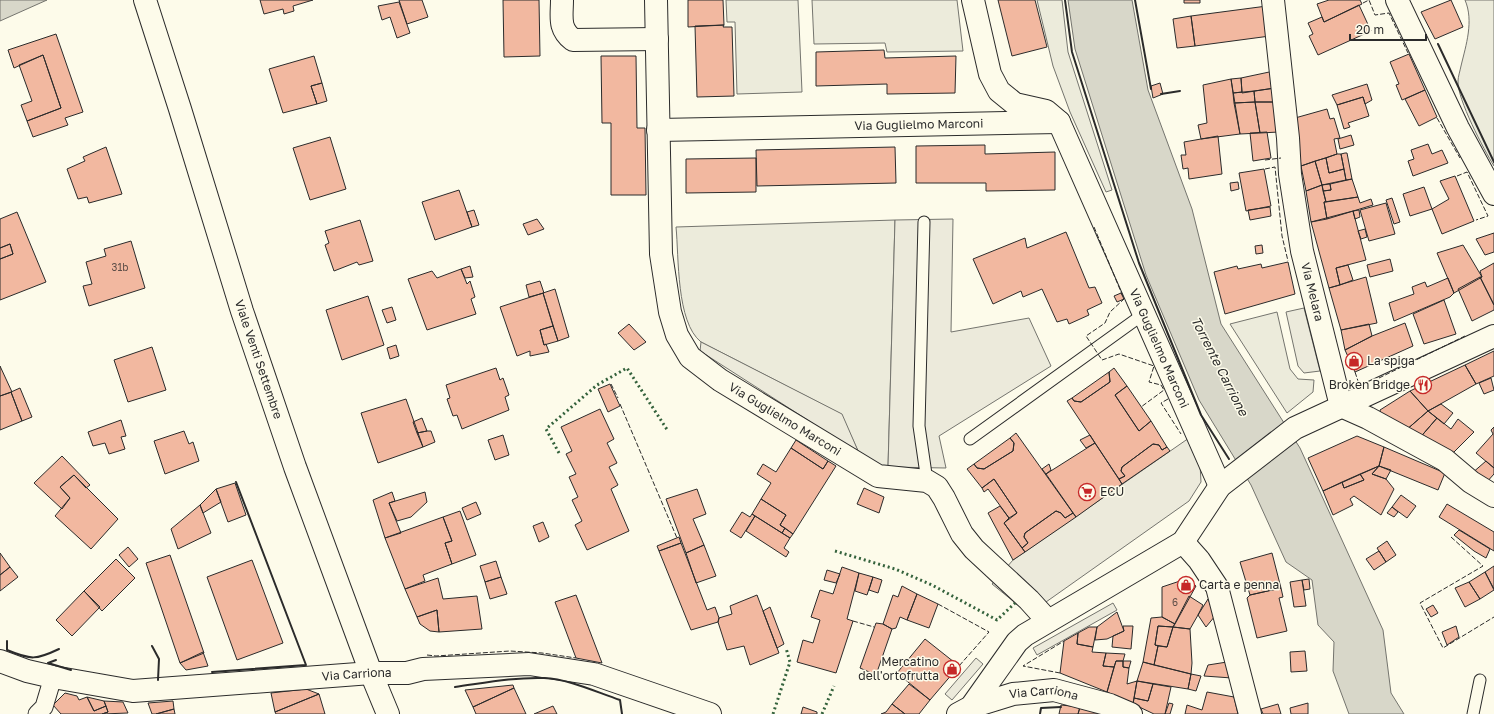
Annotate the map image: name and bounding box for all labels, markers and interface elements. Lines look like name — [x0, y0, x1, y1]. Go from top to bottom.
scale bar — [1350, 16, 1426, 42]
text: 20 m — [1356, 22, 1384, 37]
street label: Via Guglielmo Marconi — [854, 116, 984, 133]
house number: 31b — [112, 261, 128, 273]
street label: Via Melara — [1298, 261, 1327, 323]
street label: Via Guglielmo Marconi — [1127, 286, 1192, 410]
street label: Viale Venti Settembre — [232, 298, 286, 421]
water label: Torrente Carrione — [1188, 314, 1253, 420]
shop icon: La spiga — [1344, 351, 1364, 371]
place label: La spiga — [1367, 353, 1415, 368]
restaurant icon: Broken Bridge — [1413, 375, 1433, 395]
place label: Broken Bridge — [1329, 377, 1410, 392]
street label: Via Guglielmo Marconi — [726, 379, 844, 459]
supermarket icon: ECU — [1077, 482, 1097, 502]
place label: ECU — [1100, 484, 1124, 499]
shop icon: Carta e penna — [1176, 575, 1196, 595]
place label: Carta e penna — [1199, 577, 1279, 592]
house number: 6 — [1172, 596, 1178, 608]
place label: Mercatino dell'ortofrutta — [858, 654, 939, 683]
shop icon: Mercatino dell'ortofrutta — [942, 659, 962, 679]
street label: Via Carriona — [321, 665, 392, 684]
street label: Via Carriona — [1008, 682, 1080, 703]

